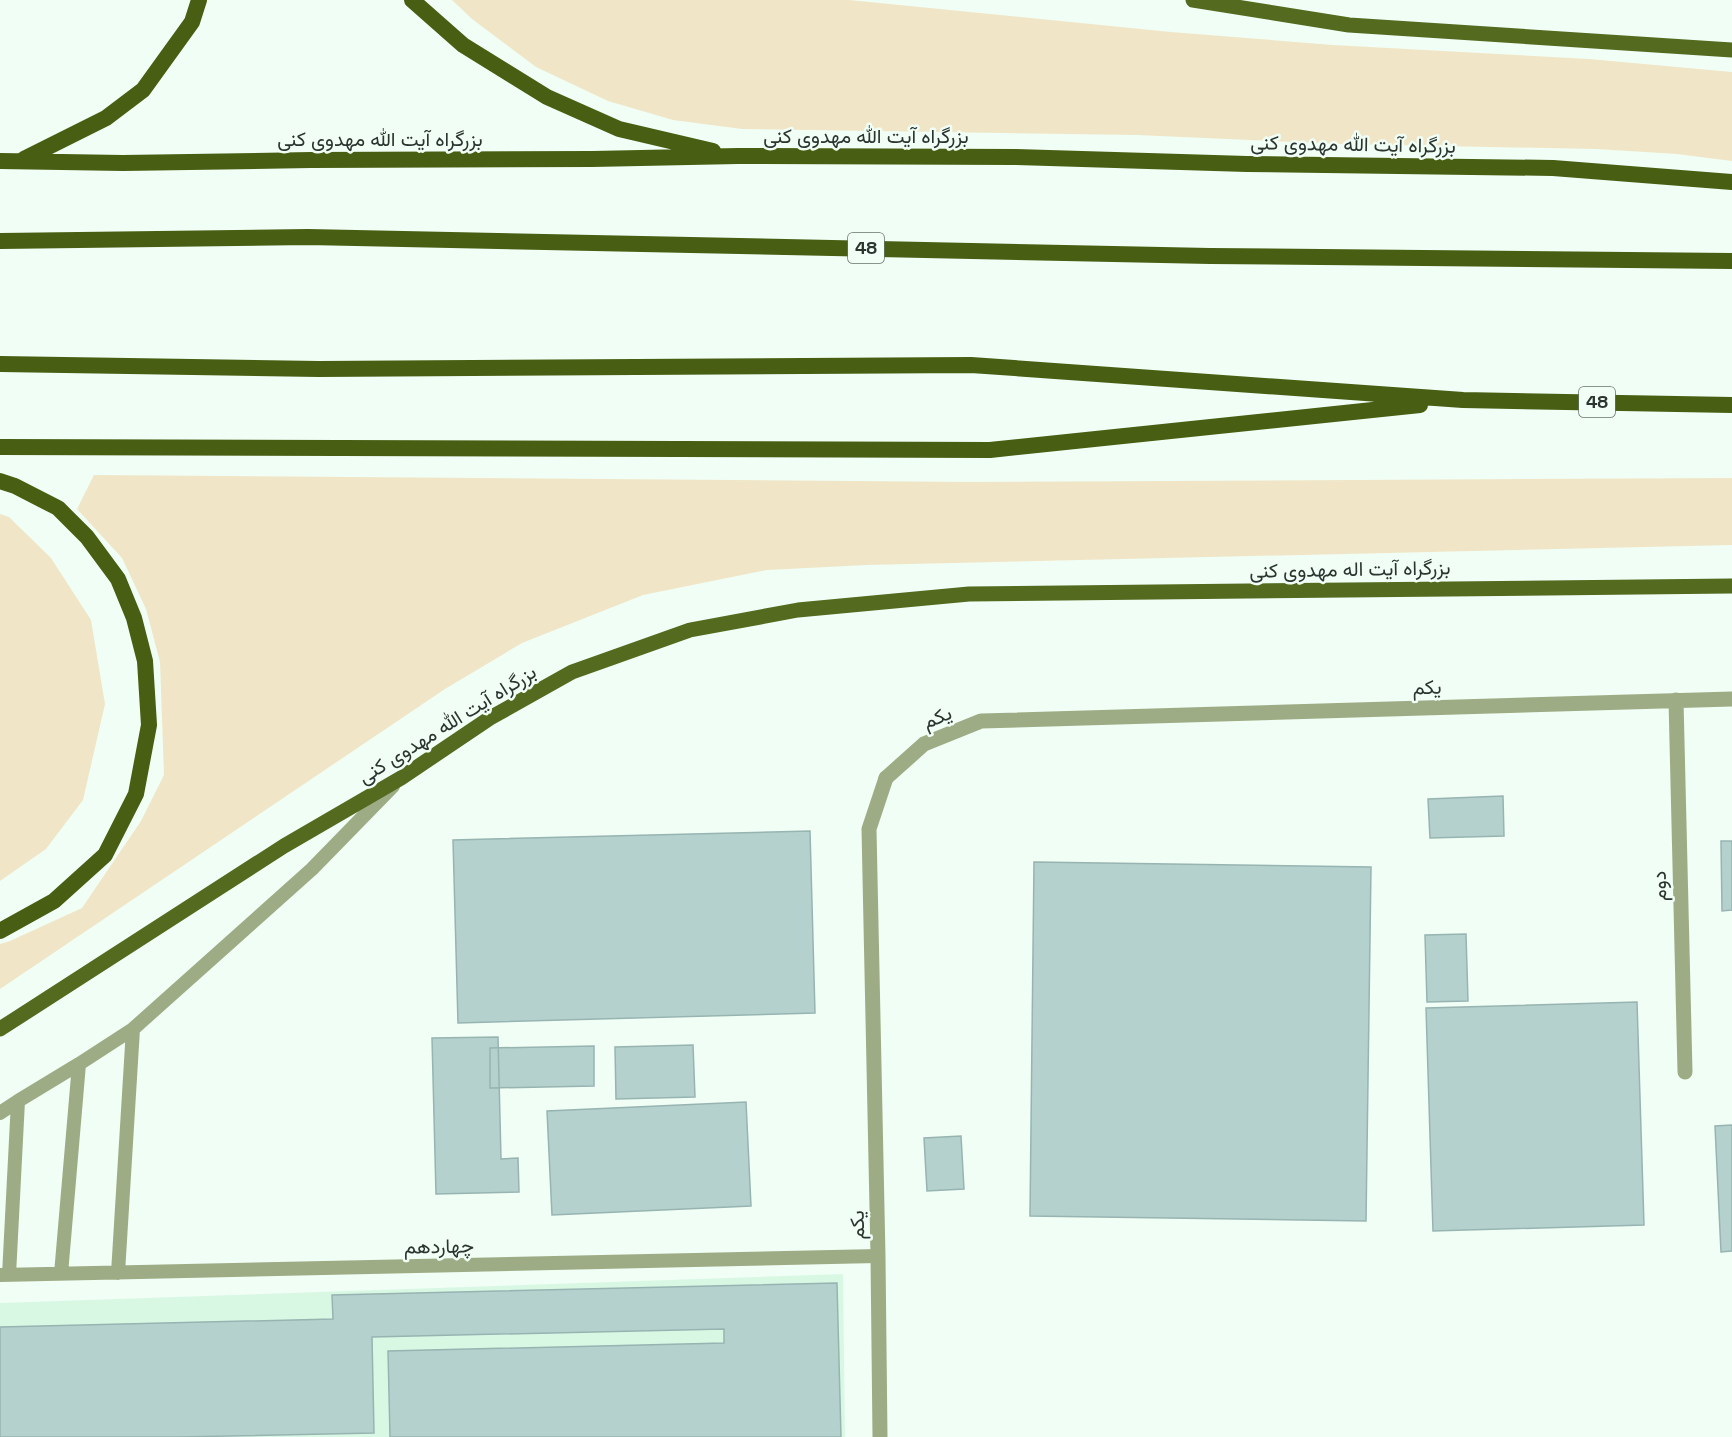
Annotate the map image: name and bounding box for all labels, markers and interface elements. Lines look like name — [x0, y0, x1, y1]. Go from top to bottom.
street label: بزرگراه آیت الله مهدوی کنی — [763, 123, 969, 149]
street label: بزرگراه آیت الله مهدوی کنی — [277, 126, 483, 152]
street label: بزرگراه آیت الله مهدوی کنی — [1250, 129, 1456, 159]
road number: 48 — [848, 233, 884, 263]
road number: 48 — [1579, 387, 1615, 417]
street label: بزرگراه آیت اله مهدوی کنی — [1249, 554, 1451, 584]
street label: بزرگراه آیت الله مهدوی کنی — [353, 659, 541, 789]
street label: یکم — [1412, 673, 1442, 701]
street label: یکم — [919, 699, 955, 735]
street label: دوم — [1646, 871, 1672, 901]
street label: یکم — [844, 1210, 870, 1240]
street label: چهاردهم — [404, 1232, 474, 1261]

